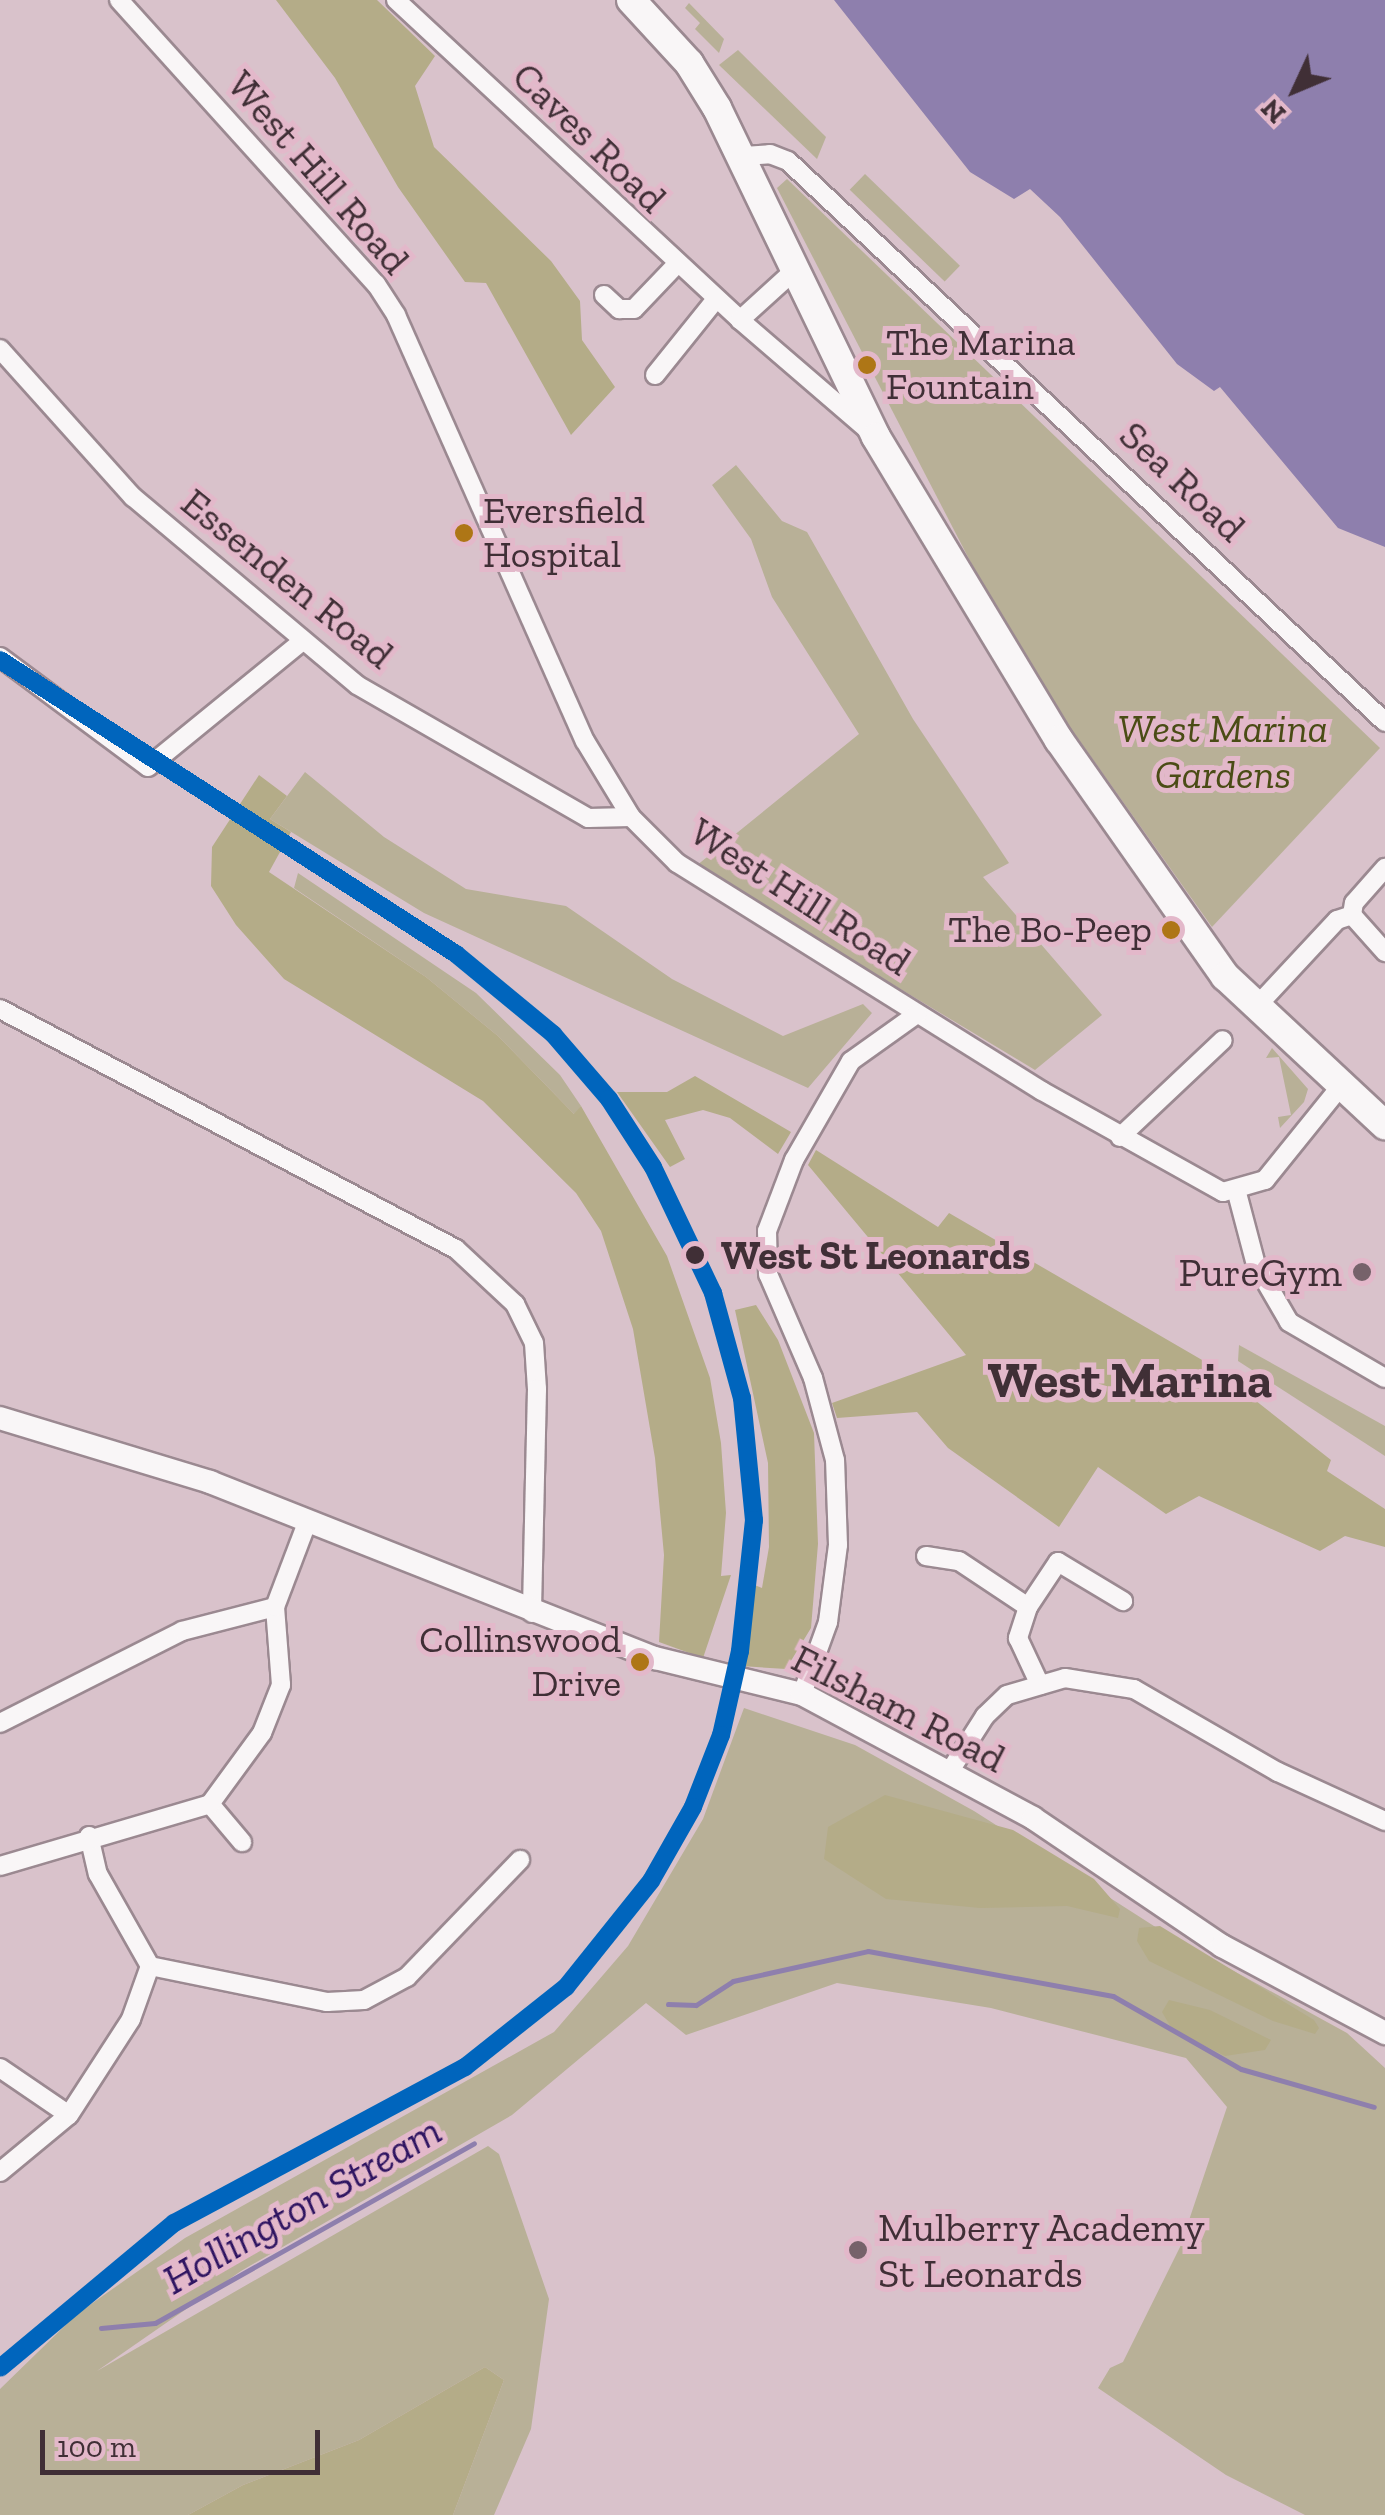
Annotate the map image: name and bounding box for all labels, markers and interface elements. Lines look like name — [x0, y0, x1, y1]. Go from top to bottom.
north arrow — [1245, 40, 1345, 140]
street label: Caves Road — [503, 52, 677, 222]
street label: West Hill Road — [218, 61, 420, 283]
text: N — [1254, 92, 1292, 130]
place label: The Marina Fountain — [886, 320, 1076, 409]
marker: The Marina Fountain — [857, 355, 877, 375]
street label: Sea Road — [1110, 411, 1256, 551]
street label: Essenden Road — [172, 478, 404, 678]
place label: Eversfield Hospital — [483, 488, 645, 578]
marker: Eversfield Hospital — [454, 523, 474, 543]
park label: West Marina Gardens — [1118, 704, 1328, 798]
street label: West Hill Road — [682, 807, 920, 985]
place label: The Bo-Peep — [948, 907, 1152, 953]
marker: The Bo-Peep — [1161, 920, 1181, 940]
place label: West St Leonards — [721, 1231, 1030, 1279]
marker: West St Leonards — [678, 1238, 712, 1272]
place label: PureGym — [1178, 1248, 1342, 1296]
marker: PureGym — [1351, 1261, 1373, 1283]
district label: West Marina — [988, 1351, 1272, 1411]
place label: Collinswood Drive — [419, 1617, 621, 1706]
street label: Filsham Road — [784, 1634, 1014, 1782]
marker: Collinswood Drive — [630, 1652, 650, 1672]
water label: Hollington Stream — [154, 2105, 450, 2305]
place label: Mulberry Academy St Leonards — [878, 2203, 1207, 2297]
marker: Mulberry Academy St Leonards — [847, 2239, 869, 2261]
scale bar — [45, 2410, 325, 2472]
text: 100 m — [57, 2429, 136, 2465]

